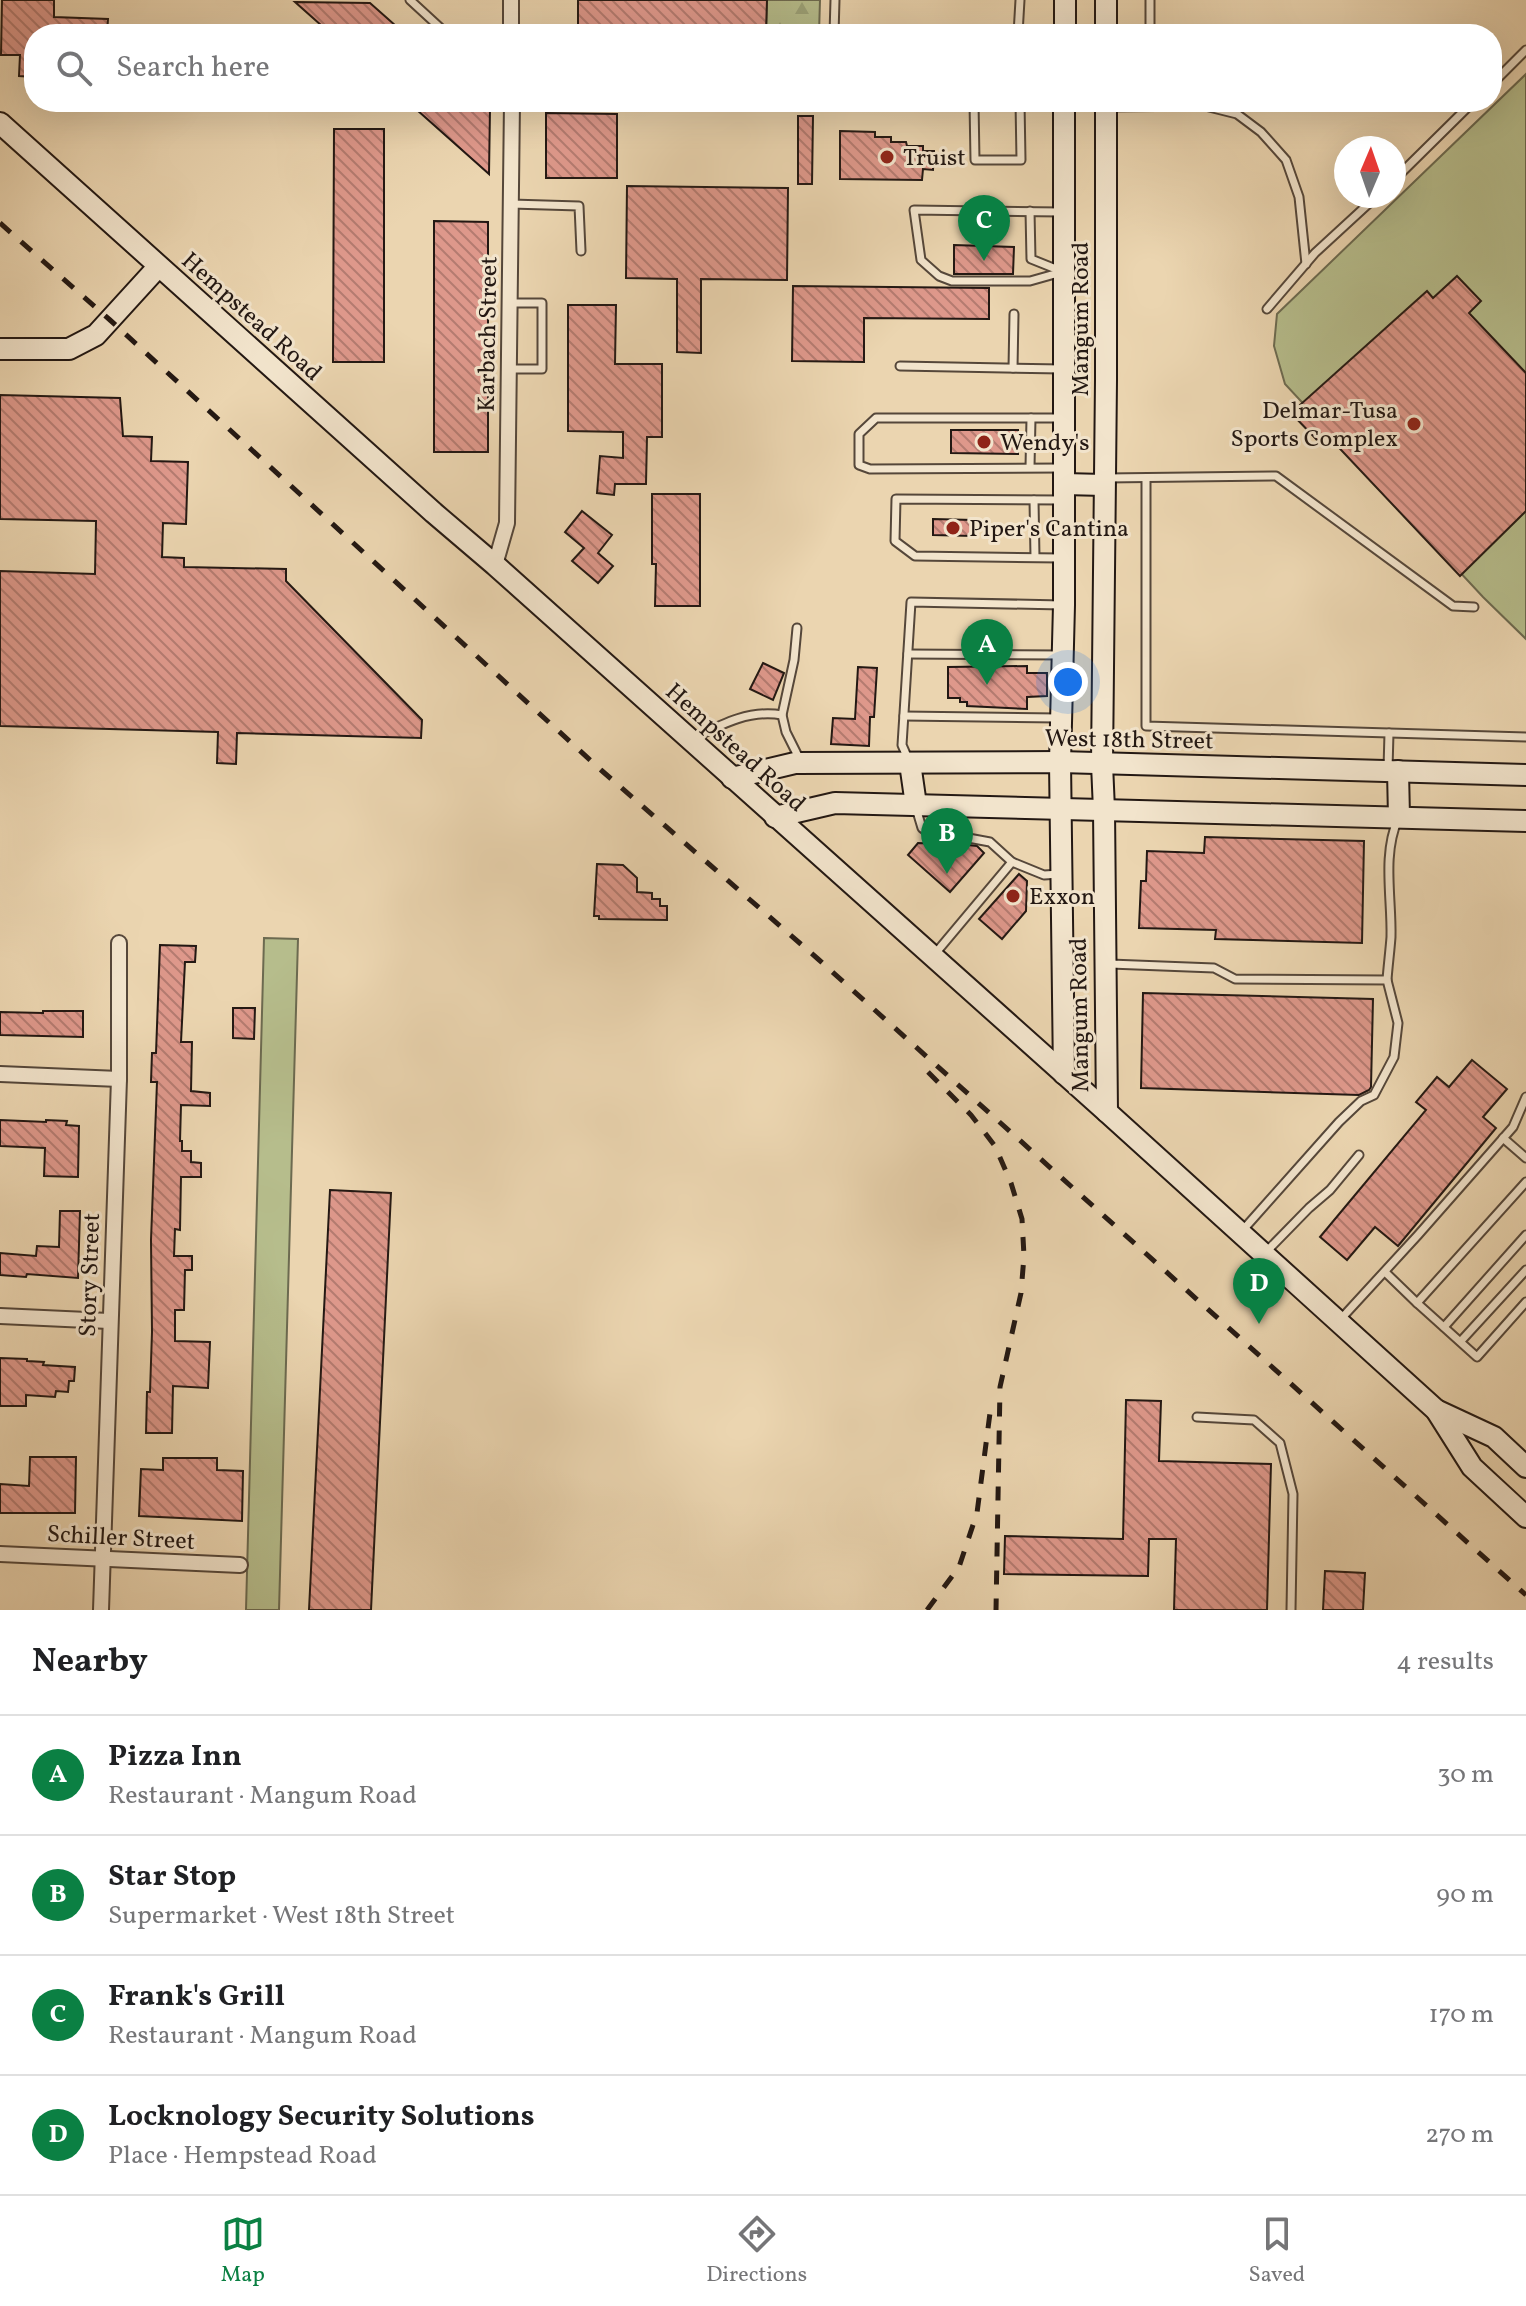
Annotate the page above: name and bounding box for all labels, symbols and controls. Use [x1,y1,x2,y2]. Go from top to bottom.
search box [24,24,1502,112]
icon: search [52,46,96,90]
text: Search here [116,47,270,89]
north arrow [1334,136,1406,208]
place label: Truist [903,142,966,176]
marker: Truist [878,148,896,166]
pin: C [958,195,1010,261]
street label: Mangum Road [1065,242,1099,396]
street label: Hempstead Road [173,245,328,390]
street label: Karbach Street [471,256,507,412]
place label: Delmar-Tusa Sports Complex [1230,395,1398,457]
marker: Delmar-Tusa Sports Complex [1405,415,1423,433]
place label: Wendy's [1000,427,1089,461]
marker: Wendy's [975,433,993,451]
place label: Piper's Cantina [969,513,1129,547]
marker: Piper's Cantina [944,519,962,537]
pin: A [961,619,1013,685]
your location [1048,662,1088,702]
street label: Hempstead Road [657,676,812,821]
street label: West 18th Street [1044,723,1214,759]
pin: B [921,808,973,874]
place label: Exxon [1029,881,1095,915]
marker: Exxon [1004,887,1022,905]
street label: Mangum Road [1063,937,1099,1093]
street label: Story Street [72,1212,110,1338]
pin: D [1233,1258,1285,1324]
street label: Schiller Street [46,1518,196,1560]
text: Nearby [32,1639,148,1686]
text: 4 results [1396,1644,1494,1680]
text: Pizza Inn [108,1736,242,1778]
text: A [49,1757,67,1793]
text: 30 m [1437,1757,1494,1793]
text: Restaurant · Mangum Road [108,1778,417,1814]
text: Star Stop [108,1856,236,1898]
text: B [49,1877,67,1913]
text: 90 m [1436,1877,1494,1913]
text: Supermarket · West 18th Street [108,1898,455,1934]
text: Frank's Grill [108,1976,285,2018]
text: C [50,1997,66,2033]
text: 170 m [1429,1997,1494,2033]
text: Restaurant · Mangum Road [108,2018,417,2054]
text: Locknology Security Solutions [108,2096,535,2138]
text: D [48,2117,68,2153]
text: 270 m [1425,2117,1494,2153]
text: Place · Hempstead Road [108,2138,377,2174]
tab: Map [221,2212,265,2291]
tab: Directions [706,2212,807,2291]
tab: Saved [1249,2212,1305,2291]

